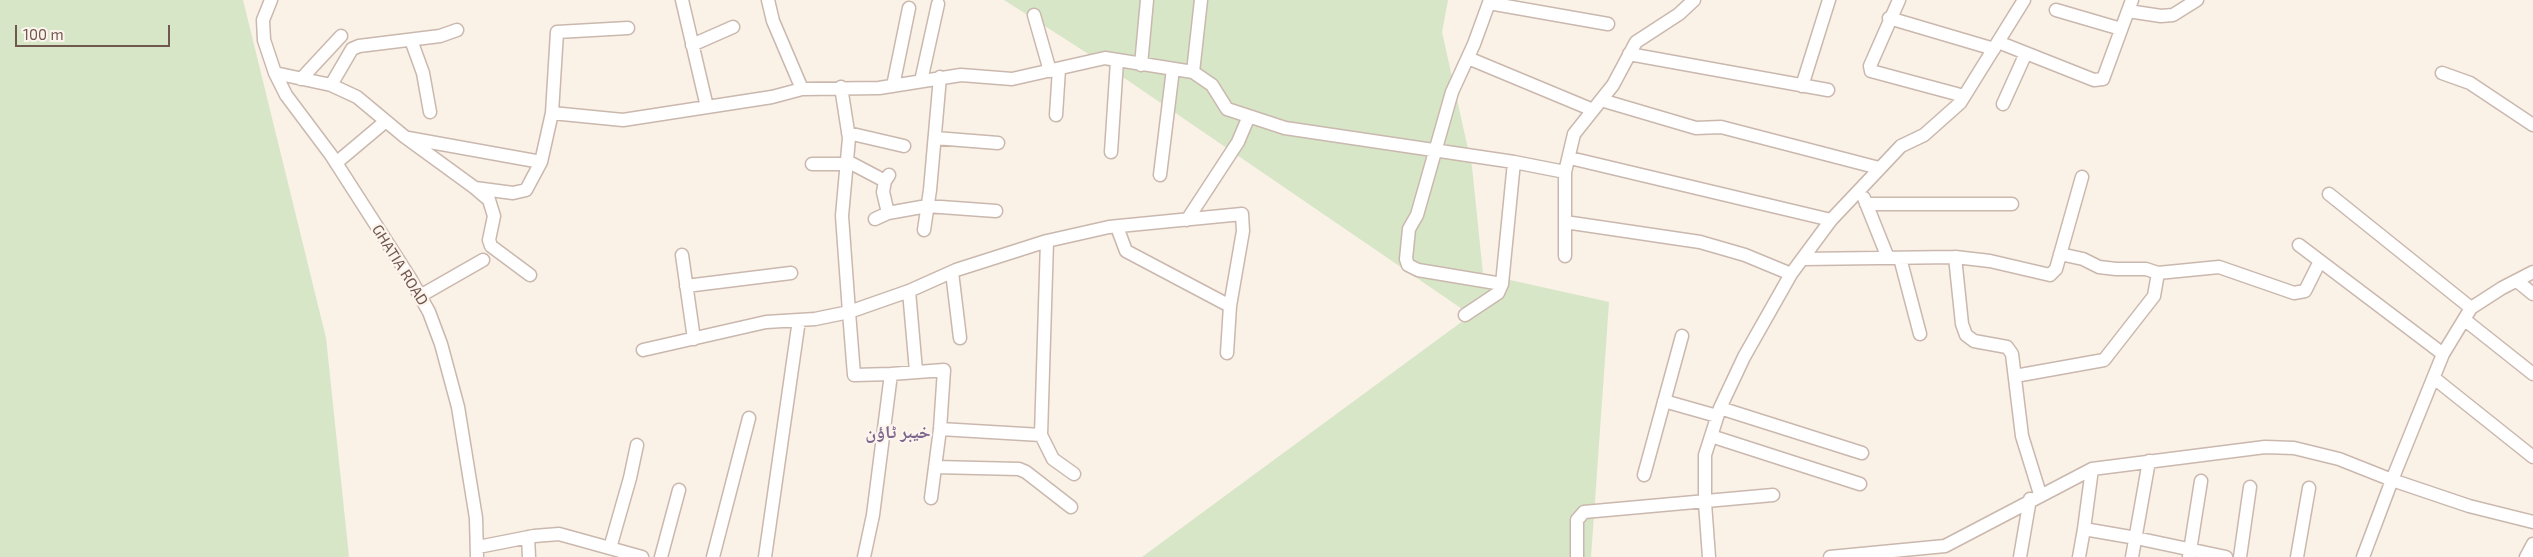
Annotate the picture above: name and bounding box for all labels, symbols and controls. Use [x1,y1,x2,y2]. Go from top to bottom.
scale bar [18,15,172,47]
text: 100 m [23,25,64,43]
street label: GHATIA ROAD [368,221,432,309]
district label: خیبر ٹاؤن [865,421,931,443]

